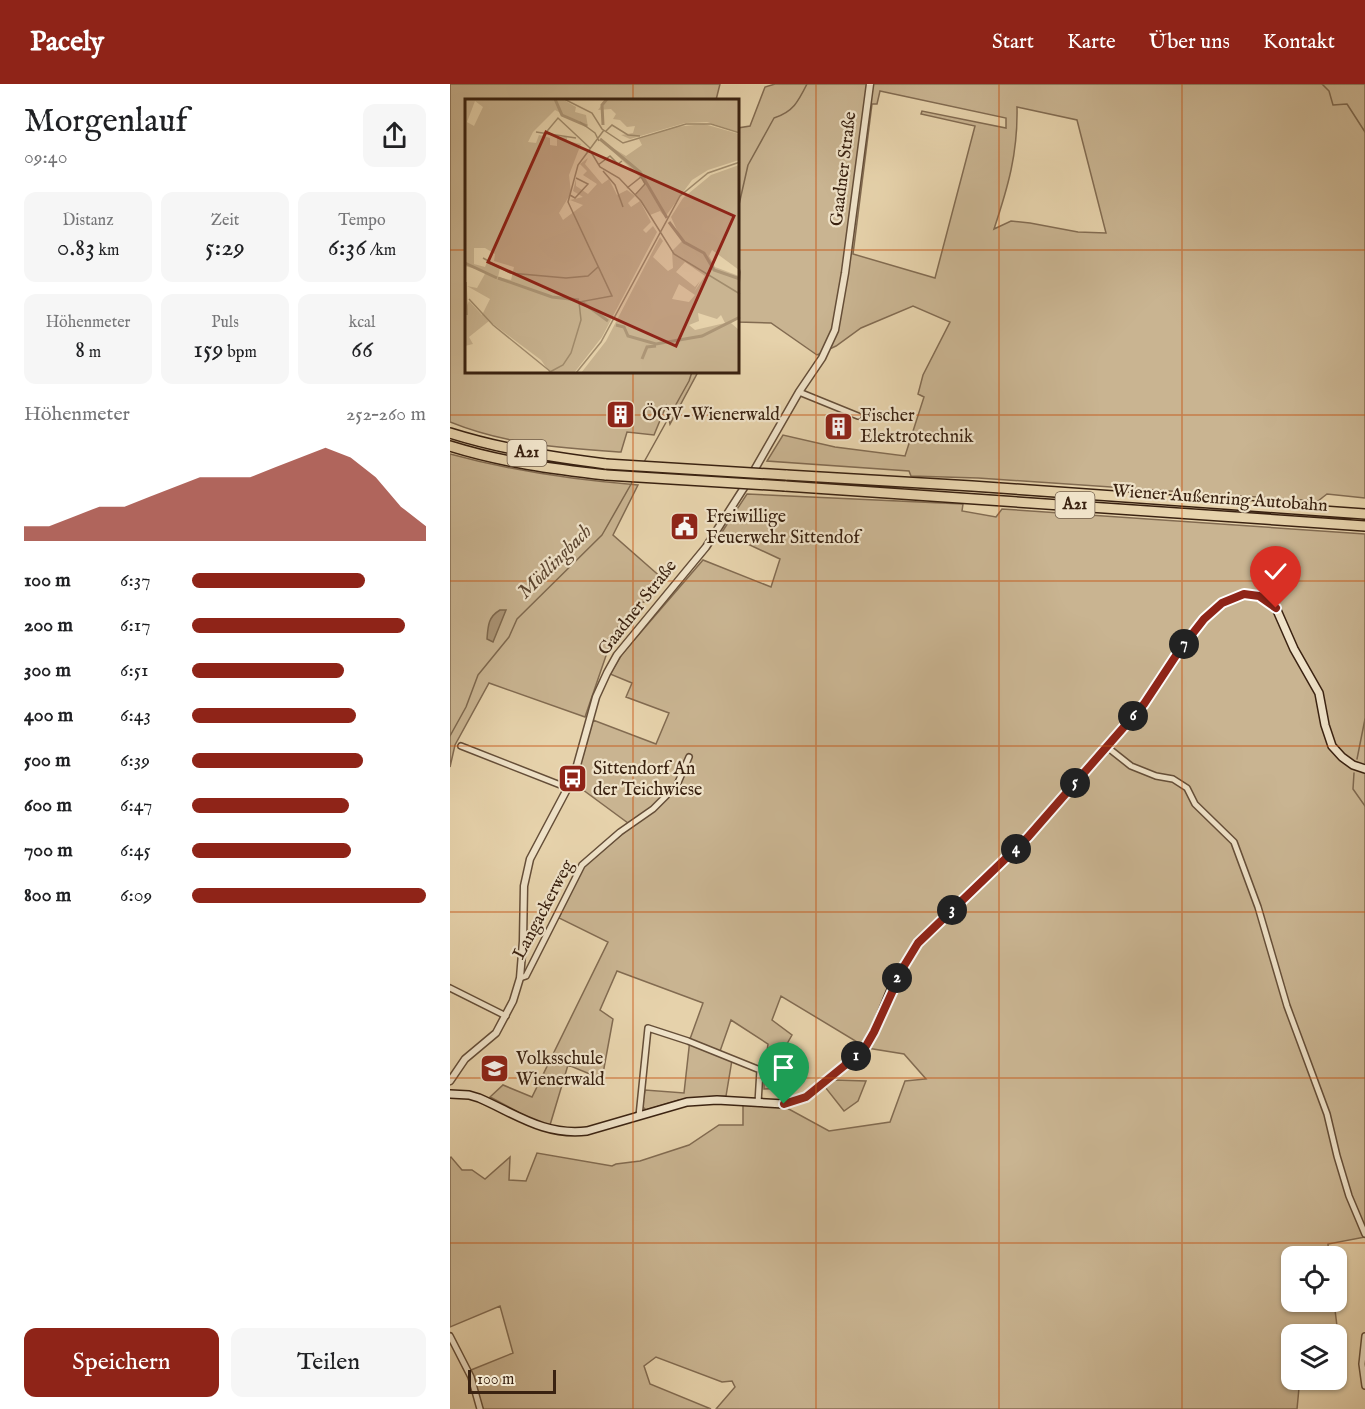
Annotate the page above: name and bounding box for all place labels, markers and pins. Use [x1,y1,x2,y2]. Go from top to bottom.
building icon: ÖGV-Wienerwald [605,399,637,431]
place label: ÖGV-Wienerwald [642,403,780,427]
place label: Fischer Elektrotechnik [860,405,974,449]
building icon: Fischer Elektrotechnik [823,410,855,442]
place label: Freiwillige Feuerwehr Sittendof [706,506,863,550]
public building icon: Freiwillige Feuerwehr Sittendof [669,511,701,543]
pin [1250,546,1301,608]
pin: 7 [1169,629,1199,659]
pin: 6 [1118,701,1148,731]
place label: Sittendorf An der Teichwiese [593,758,702,802]
bus stop icon: Sittendorf An der Teichwiese [556,763,588,795]
pin: 5 [1060,768,1090,798]
pin: 4 [1001,834,1031,864]
pin: 3 [937,895,967,925]
pin: 2 [882,963,912,993]
pin: 1 [841,1041,871,1071]
pin [758,1042,809,1104]
place label: Volksschule Wienerwald [515,1048,605,1092]
school or university icon: Volksschule Wienerwald [479,1053,511,1085]

